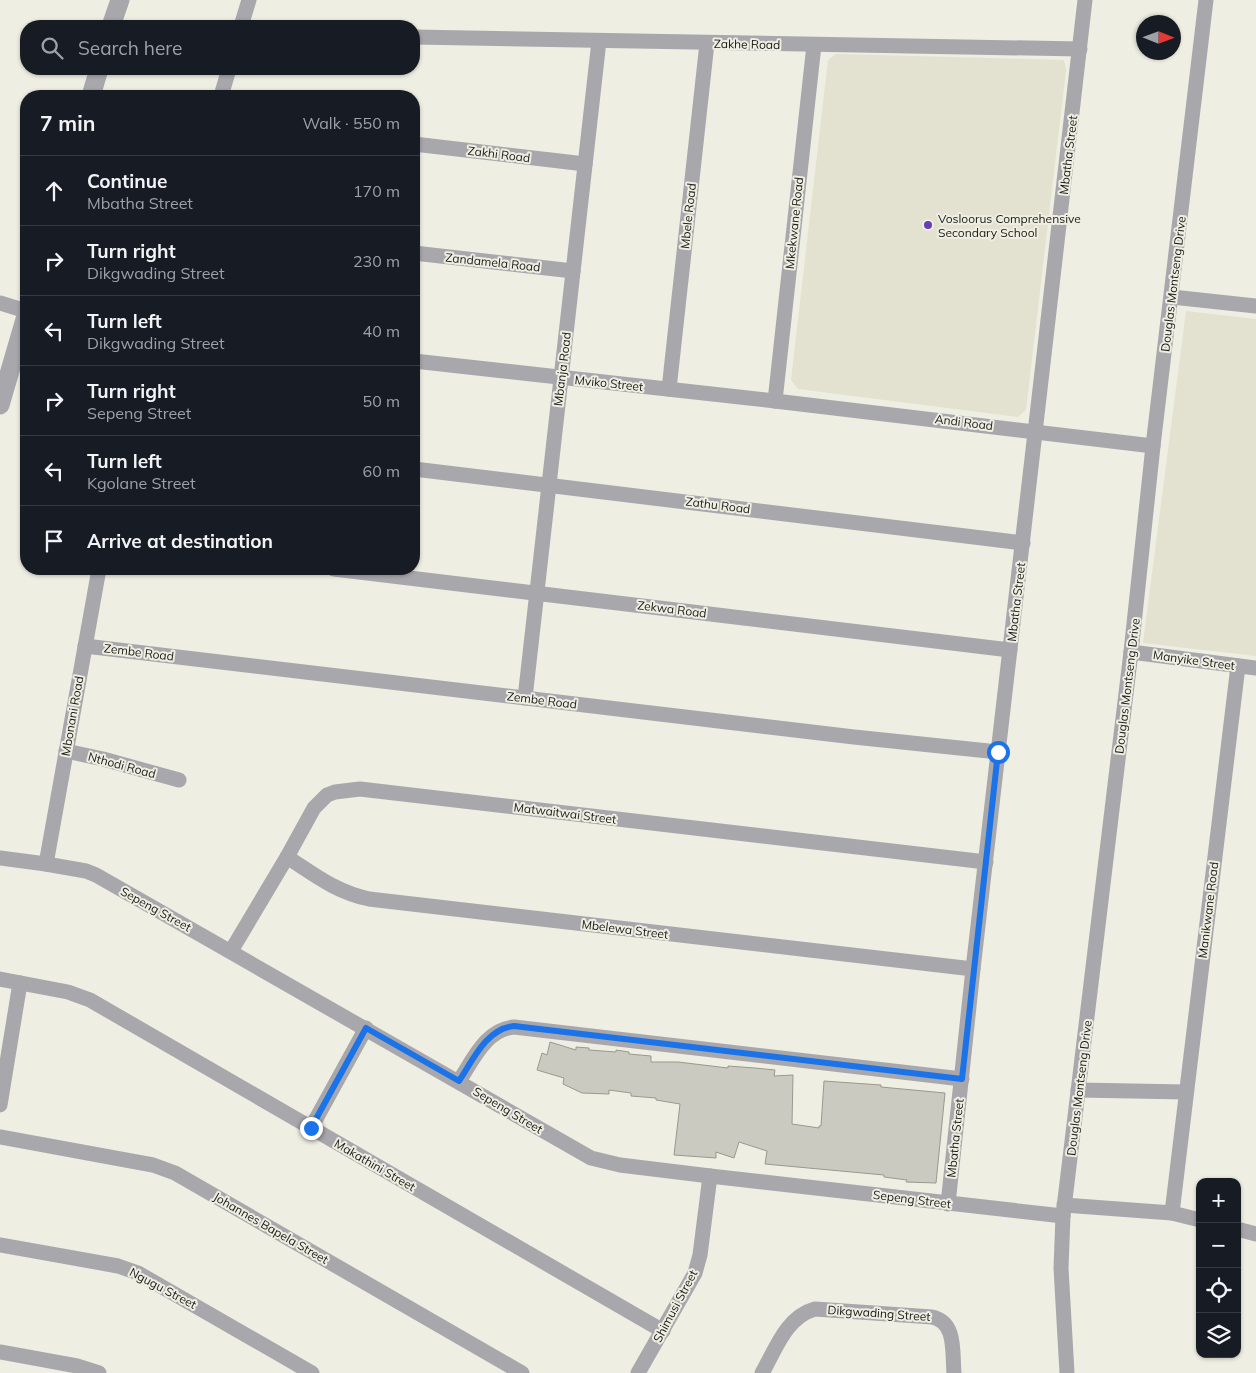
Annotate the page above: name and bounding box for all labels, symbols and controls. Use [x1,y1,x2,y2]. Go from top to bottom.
north arrow [1136,15,1181,60]
search box [20,20,420,75]
icon: search [38,34,66,62]
text: Search here [78,36,182,60]
street label: Zakhe Road [714,36,780,52]
text: 7 min [40,110,95,136]
text: Walk · 550 m [302,113,400,133]
street label: Mbatha Street [1056,115,1080,195]
street label: Zakhi Road [467,143,531,165]
text: Continue [87,169,167,193]
street label: Mkekwane Road [782,176,806,270]
icon: ahead [40,177,68,205]
text: 170 m [353,181,400,201]
street label: Mbele Road [677,182,699,250]
text: Mbatha Street [87,193,193,213]
place label: Vosloorus Comprehensive Secondary School [938,211,1081,240]
street label: Douglas Montseng Drive [1157,215,1189,353]
marker: Vosloorus Comprehensive Secondary School [922,219,934,231]
text: Turn right [87,239,176,263]
icon: right [40,247,68,275]
street label: Zandamela Road [445,250,541,274]
text: 230 m [353,251,400,271]
text: Dikgwading Street [87,263,225,283]
text: Turn left [87,309,162,333]
icon: left [40,317,68,345]
text: 40 m [363,321,400,341]
street label: Mbanja Road [550,331,574,407]
text: Dikgwading Street [87,333,225,353]
street label: Mviko Street [574,372,644,394]
text: Turn right [87,379,176,403]
icon: right [40,387,68,415]
text: 50 m [363,391,400,411]
text: Sepeng Street [87,403,191,423]
street label: Andi Road [934,411,994,433]
text: Turn left [87,449,162,473]
icon: left [40,457,68,485]
text: 60 m [363,461,400,481]
text: Kgolane Street [87,473,196,493]
street label: Zathu Road [685,494,751,516]
icon: arrive [40,527,68,555]
text: Arrive at destination [87,529,273,553]
street label: Mbatha Street [1004,562,1028,642]
street label: Zekwa Road [637,597,707,621]
street label: Douglas Montseng Drive [1111,617,1143,755]
street label: Zembe Road [103,640,175,664]
street label: Manyike Street [1152,647,1236,673]
street label: Mbonani Road [58,675,86,757]
street label: Zembe Road [506,688,578,712]
route start [987,741,1010,764]
street label: Nthodi Road [86,749,158,781]
street label: Matwaitwai Street [513,799,617,827]
street label: Manikwane Road [1195,861,1221,959]
street label: Sepeng Street [118,883,194,935]
street label: Mbelewa Street [581,916,669,942]
street label: Douglas Montseng Drive [1063,1019,1095,1157]
street label: Sepeng Street [471,1083,545,1137]
street label: Mbatha Street [943,1098,967,1178]
route end [300,1117,323,1140]
street label: Makathini Street [332,1136,418,1194]
map controls [1196,1178,1241,1358]
button: + [1196,1178,1241,1223]
street label: Sepeng Street [872,1187,952,1211]
street label: Johannes Bapela Street [211,1189,331,1267]
button: − [1196,1223,1241,1268]
street label: Ngugu Street [127,1264,199,1312]
street label: Shimusi Street [650,1267,700,1345]
button: locate [1196,1268,1241,1313]
street label: Dikgwading Street [827,1302,931,1324]
button: layers [1196,1313,1241,1358]

